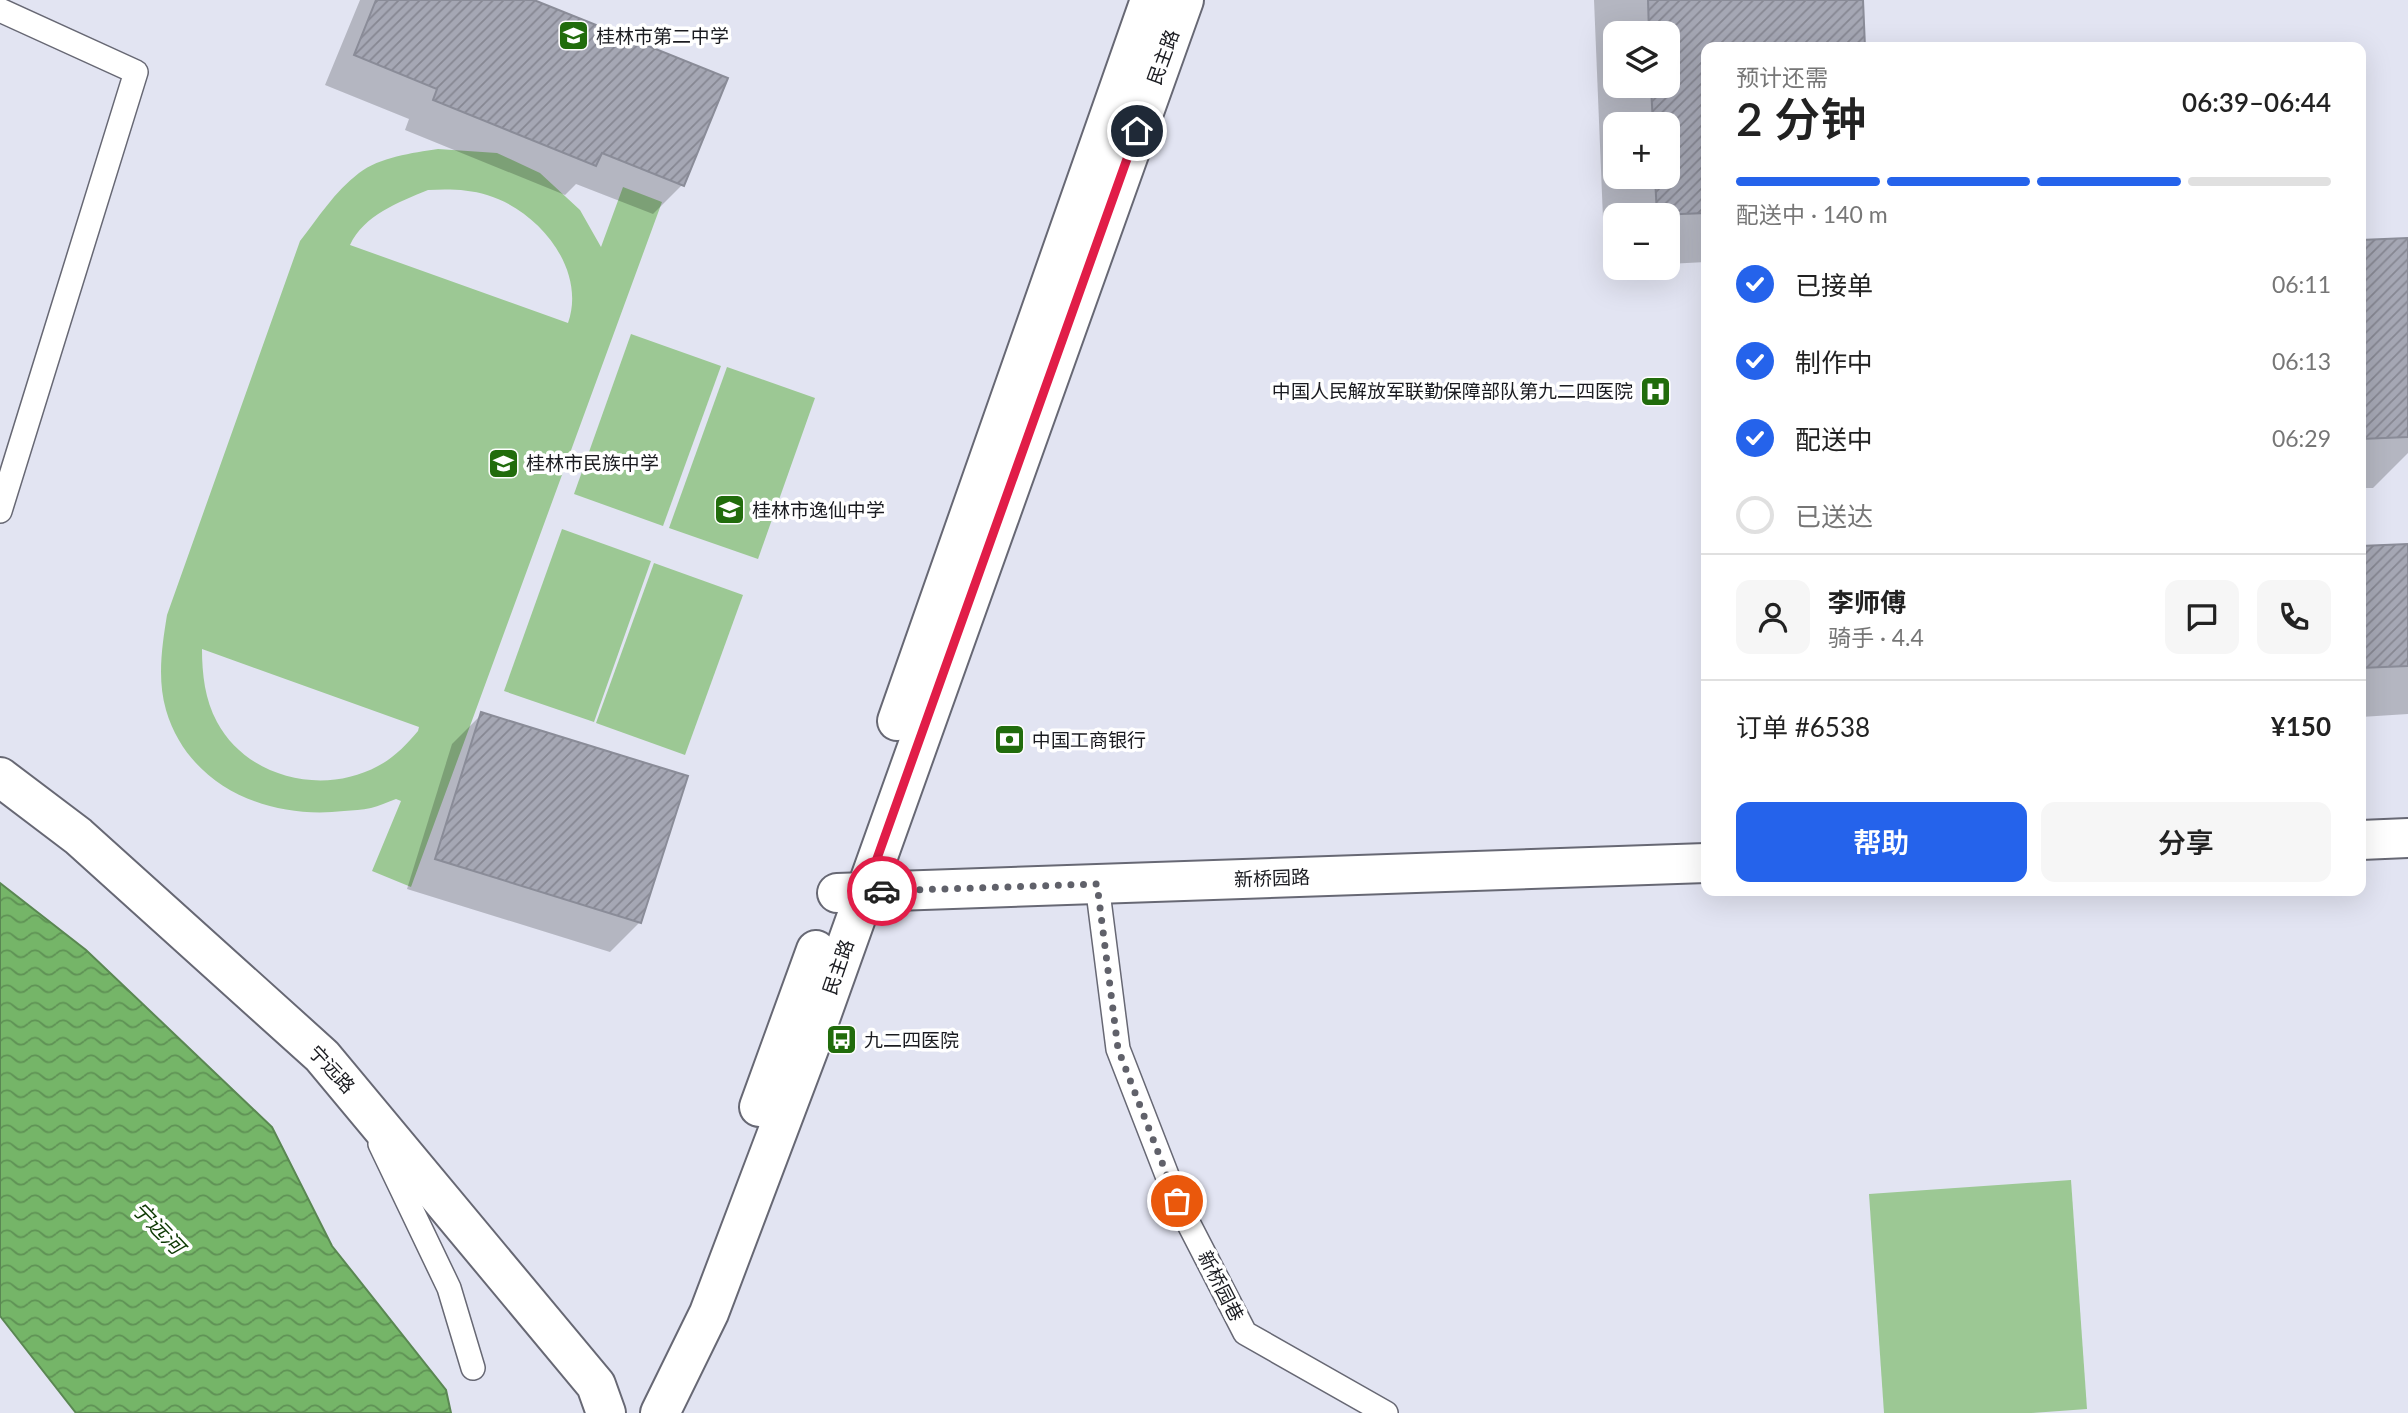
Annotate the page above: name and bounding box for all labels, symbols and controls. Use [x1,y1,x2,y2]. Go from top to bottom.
school or university icon: 桂林市第二中学 [556,19,590,53]
map controls [1603,21,1680,280]
button: layers [1603,21,1680,98]
place label: 桂林市第二中学 [596,24,729,47]
street label: 民主路 [1142,26,1183,88]
text: 预计还需 [1736,63,1828,91]
text: 06:39–06:44 [2182,86,2331,118]
text: 2 分钟 [1736,91,1866,146]
pin [1107,101,1167,161]
icon: home [1118,112,1156,150]
button: + [1603,112,1680,189]
text: 配送中 · 140 m [1736,200,1888,228]
button: − [1603,203,1680,280]
icon: check [1736,265,1774,303]
text: 已接单 [1795,269,1873,301]
text: 06:11 [2272,270,2331,298]
icon: check [1736,342,1774,380]
text: 制作中 [1795,346,1873,378]
text: 06:13 [2272,347,2331,375]
hospital icon: 中国人民解放军联勤保障部队第九二四医院 [1639,374,1673,408]
place label: 中国人民解放军联勤保障部队第九二四医院 [1272,379,1633,402]
icon: check [1736,419,1774,457]
text: 配送中 [1795,423,1873,455]
text: 06:29 [2272,424,2331,452]
school or university icon: 桂林市民族中学 [486,446,520,480]
place label: 桂林市民族中学 [526,451,659,474]
school or university icon: 桂林市逸仙中学 [712,493,746,527]
place label: 桂林市逸仙中学 [752,498,885,521]
text: 已送达 [1795,500,1873,532]
button: person [1736,580,1810,654]
button: chat [2165,580,2239,654]
button: phone [2257,580,2331,654]
text: 李师傅 [1828,586,1906,618]
text: 骑手 · 4.4 [1828,623,1924,651]
text: ¥150 [2271,710,2331,742]
text: 订单 #6538 [1736,711,1870,743]
bank icon: 中国工商银行 [992,723,1026,757]
place label: 中国工商银行 [1032,728,1146,751]
button: 帮助 [1736,802,2027,882]
button: 分享 [2041,802,2331,882]
courier [847,856,917,926]
street label: 新桥园路 [1234,865,1310,890]
icon: car [863,872,901,910]
street label: 民主路 [817,936,858,998]
bus stop icon: 九二四医院 [824,1023,858,1057]
place label: 九二四医院 [864,1028,959,1051]
street label: 宁远路 [305,1040,360,1097]
pin [1147,1171,1207,1231]
icon: bag [1158,1182,1196,1220]
water label: 宁远河 [128,1196,193,1261]
street label: 新桥园巷 [1194,1247,1249,1325]

